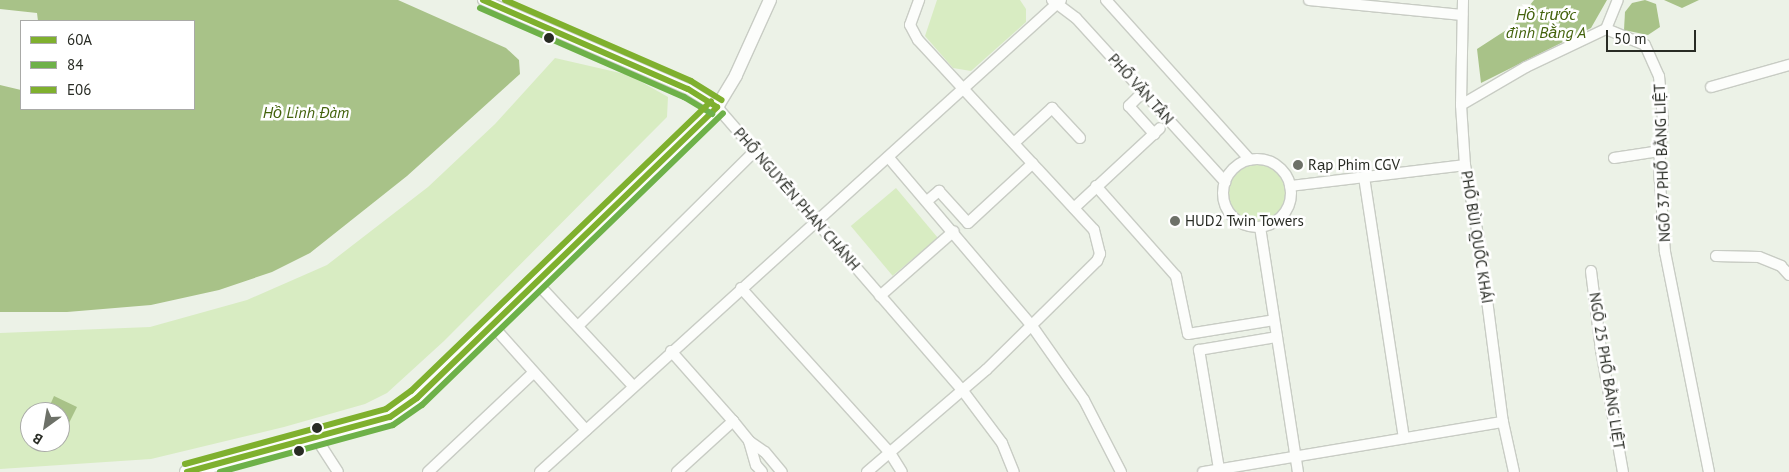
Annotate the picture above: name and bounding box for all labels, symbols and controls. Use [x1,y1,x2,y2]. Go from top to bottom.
water label: Hồ trước đình Bằng A [1506,4,1586,42]
legend [20,20,195,110]
scale bar [1609,20,1699,52]
text: 50 m [1614,29,1647,48]
text: 60A [67,30,92,49]
unlabelled marker [544,33,554,43]
street label: PHỐ VĂN TÂN [1104,50,1178,128]
text: 84 [67,55,83,74]
text: E06 [67,80,91,99]
street label: NGÕ 37 PHỐ BẰNG LIỆT [1650,83,1674,243]
water label: Hồ Linh Đàm [263,102,349,122]
street label: PHỐ NGUYỄN PHAN CHÁNH [730,124,864,274]
place label: Rạp Phim CGV [1308,156,1400,174]
marker: Rạp Phim CGV [1292,159,1304,171]
street label: PHỐ BÙI QUỐC KHÁI [1458,169,1496,305]
place label: HUD2 Twin Towers [1185,212,1305,230]
marker: HUD2 Twin Towers [1169,215,1181,227]
street label: NGÕ 25 PHỐ BẰNG LIỆT [1586,291,1628,451]
north arrow [20,402,70,452]
unlabelled marker [312,423,322,433]
text: B [29,429,46,449]
unlabelled marker [294,446,304,456]

